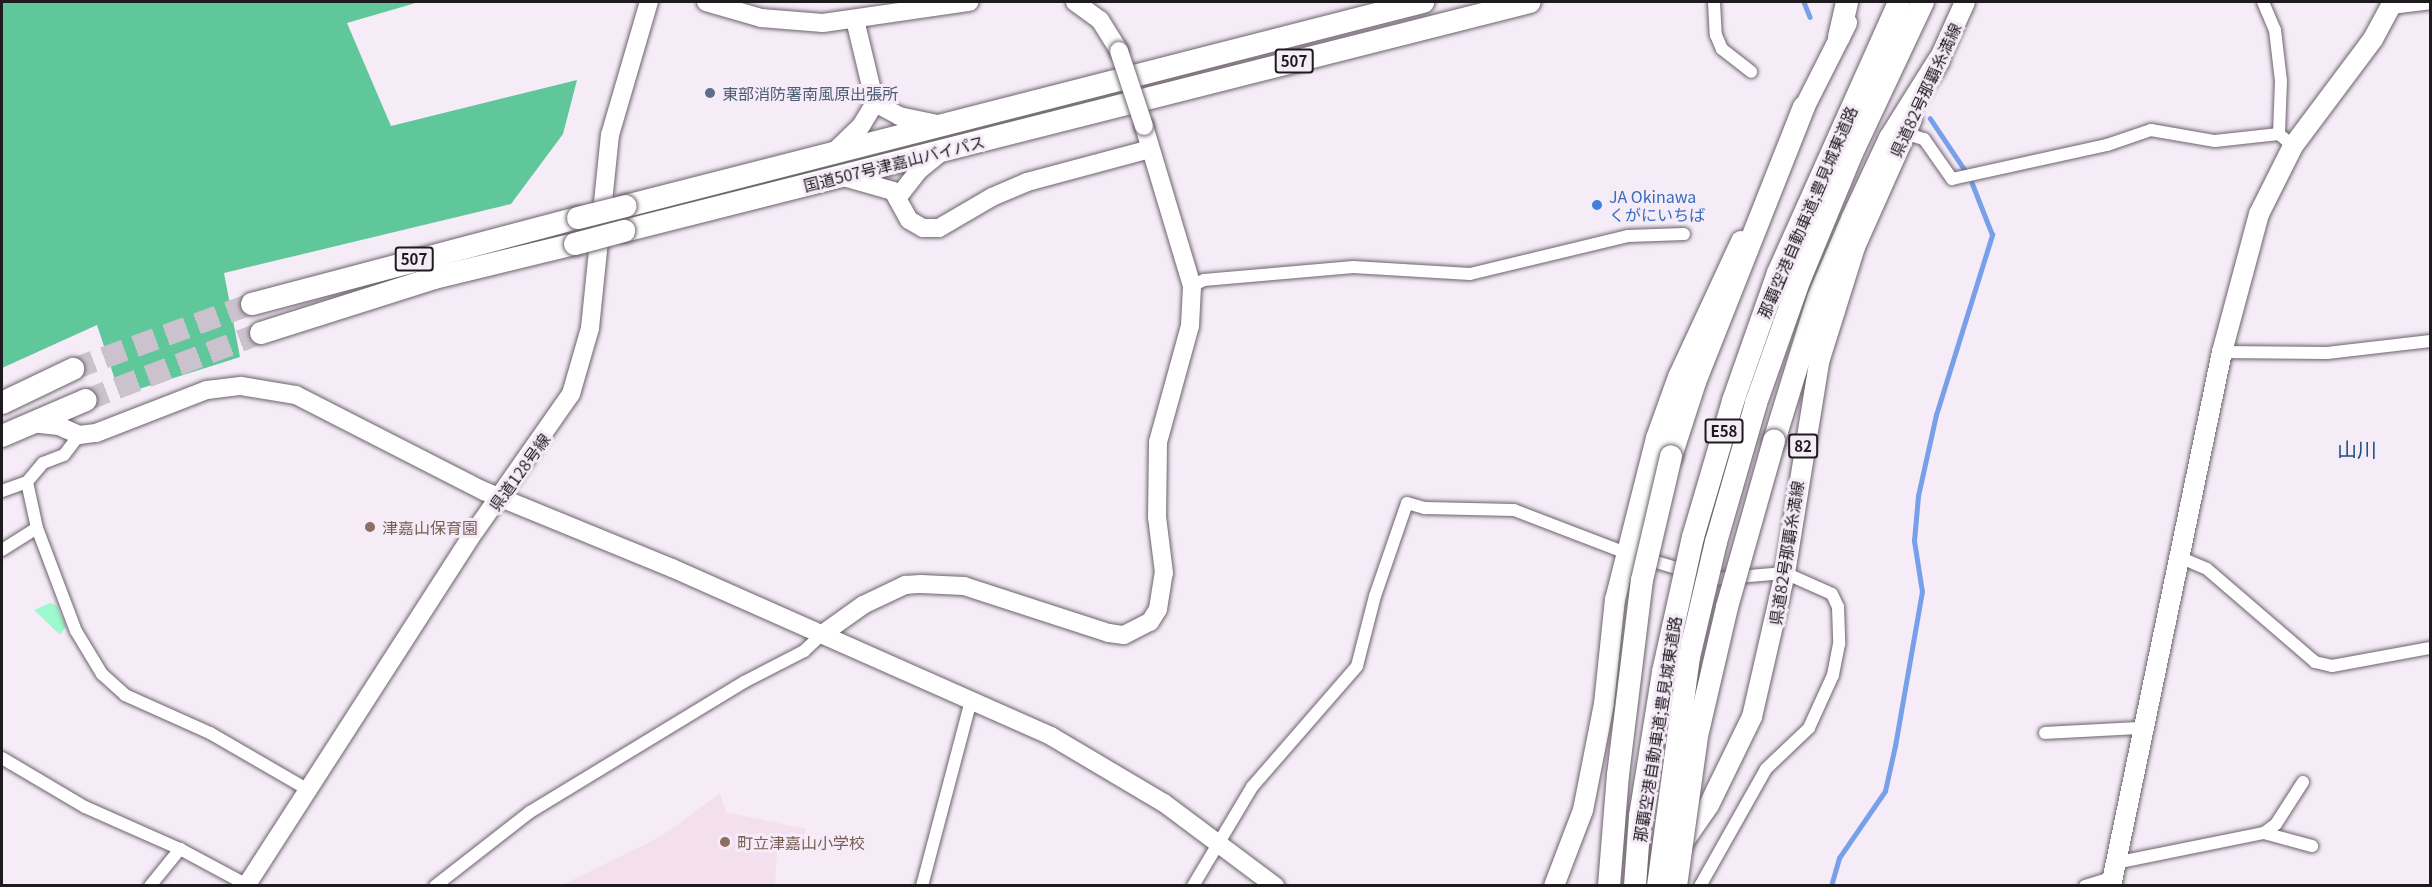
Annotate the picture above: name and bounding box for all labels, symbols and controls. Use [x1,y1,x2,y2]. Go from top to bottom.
street label: 県道82号那覇糸満線 [1885,20,1965,160]
road number: 507 [1274,49,1314,73]
place label: 東部消防署南風原出張所 [722,83,898,103]
marker: 東部消防署南風原出張所 [703,86,717,100]
street label: 那覇空港自動車道;豊見城東道路 [1754,103,1860,321]
street label: 国道507号津嘉山バイパス [801,131,987,195]
place label: JA Okinawa くがにいちば [1609,186,1705,224]
marker: JA Okinawa くがにいちば [1590,198,1604,212]
road number: 507 [394,247,434,271]
road number: E58 [1704,419,1744,443]
street label: 県道128号線 [485,430,553,514]
road number: 82 [1788,434,1818,458]
district label: 山川 [2337,436,2377,460]
street label: 県道82号那覇糸満線 [1765,480,1807,626]
place label: 津嘉山保育園 [382,517,478,537]
marker: 津嘉山保育園 [363,520,377,534]
street label: 那覇空港自動車道;豊見城東道路 [1630,615,1684,843]
place label: 町立津嘉山小学校 [737,832,865,852]
marker: 町立津嘉山小学校 [718,835,732,849]

